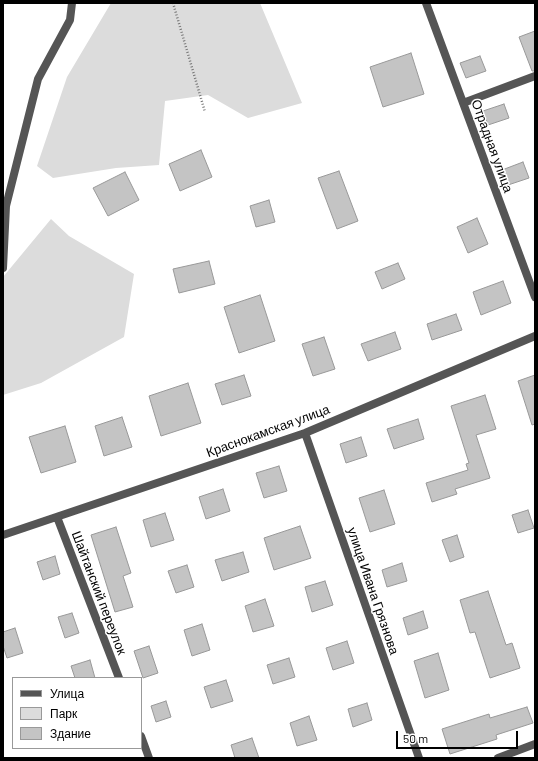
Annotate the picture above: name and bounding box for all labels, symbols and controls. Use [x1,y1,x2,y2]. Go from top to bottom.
street label: Отрадная улица [468,97,516,195]
street label: Краснокамская улица [204,401,332,461]
street label: улица Ивана Грязнова [344,525,402,657]
street label: Шайтанский переулок [68,529,130,657]
legend [12,677,142,749]
text: Улица [50,686,84,700]
text: Парк [50,706,77,720]
scale bar [398,723,520,749]
text: Здание [50,726,91,740]
text: 50 m [403,731,428,745]

